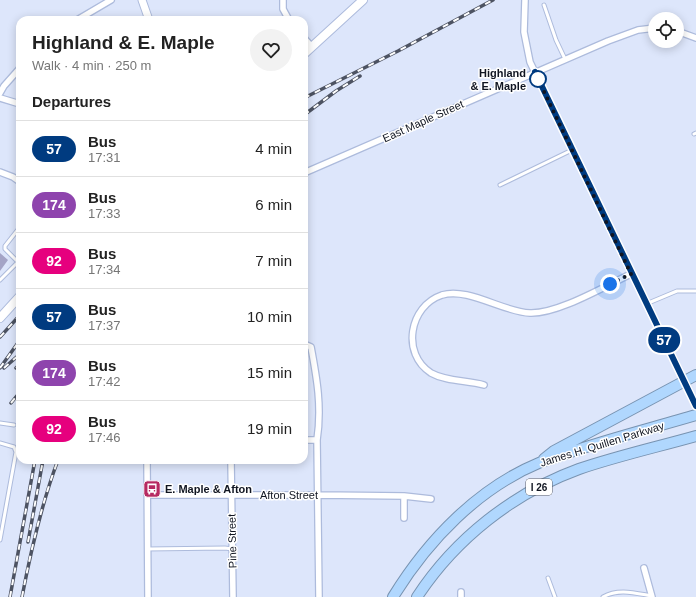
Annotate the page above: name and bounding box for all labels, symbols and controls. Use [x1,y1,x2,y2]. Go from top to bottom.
map controls [648,12,684,48]
button: locate [648,12,684,48]
button: heart [250,29,292,71]
text: Highland & E. Maple [32,32,215,53]
text: Walk · 4 min · 250 m [32,58,151,73]
place label: Highland & E. Maple [470,67,526,92]
marker: Highland & E. Maple [529,70,547,88]
text: Departures [32,93,111,110]
street label: East Maple Street [381,98,465,144]
text: Bus [88,133,116,150]
text: 4 min [255,140,292,157]
text: 57 [46,141,62,157]
text: 17:31 [88,150,121,165]
text: Bus [88,189,116,206]
text: 6 min [255,196,292,213]
text: 174 [42,197,66,213]
text: 17:33 [88,206,121,221]
text: Bus [88,245,116,262]
text: 7 min [255,252,292,269]
text: 92 [46,253,62,269]
text: 17:34 [88,262,121,277]
your location [600,274,620,294]
text: Bus [88,301,116,318]
text: 10 min [247,308,292,325]
text: 57 [46,309,62,325]
text: 17:37 [88,318,121,333]
line badge: 57 [646,327,682,353]
text: 57 [656,332,672,348]
text: Bus [88,357,116,374]
text: 15 min [247,364,292,381]
text: 174 [42,365,66,381]
text: 17:42 [88,374,121,389]
text: Bus [88,413,116,430]
street label: James H. Quillen Parkway [539,419,666,469]
text: 19 min [247,420,292,437]
text: 92 [46,421,62,437]
text: 17:46 [88,430,121,445]
bus stop icon: E. Maple & Afton [142,479,162,499]
road number: I 26 [526,479,552,495]
place label: E. Maple & Afton [165,483,252,495]
street label: Afton Street [260,489,318,501]
street label: Pine Street [226,514,238,568]

